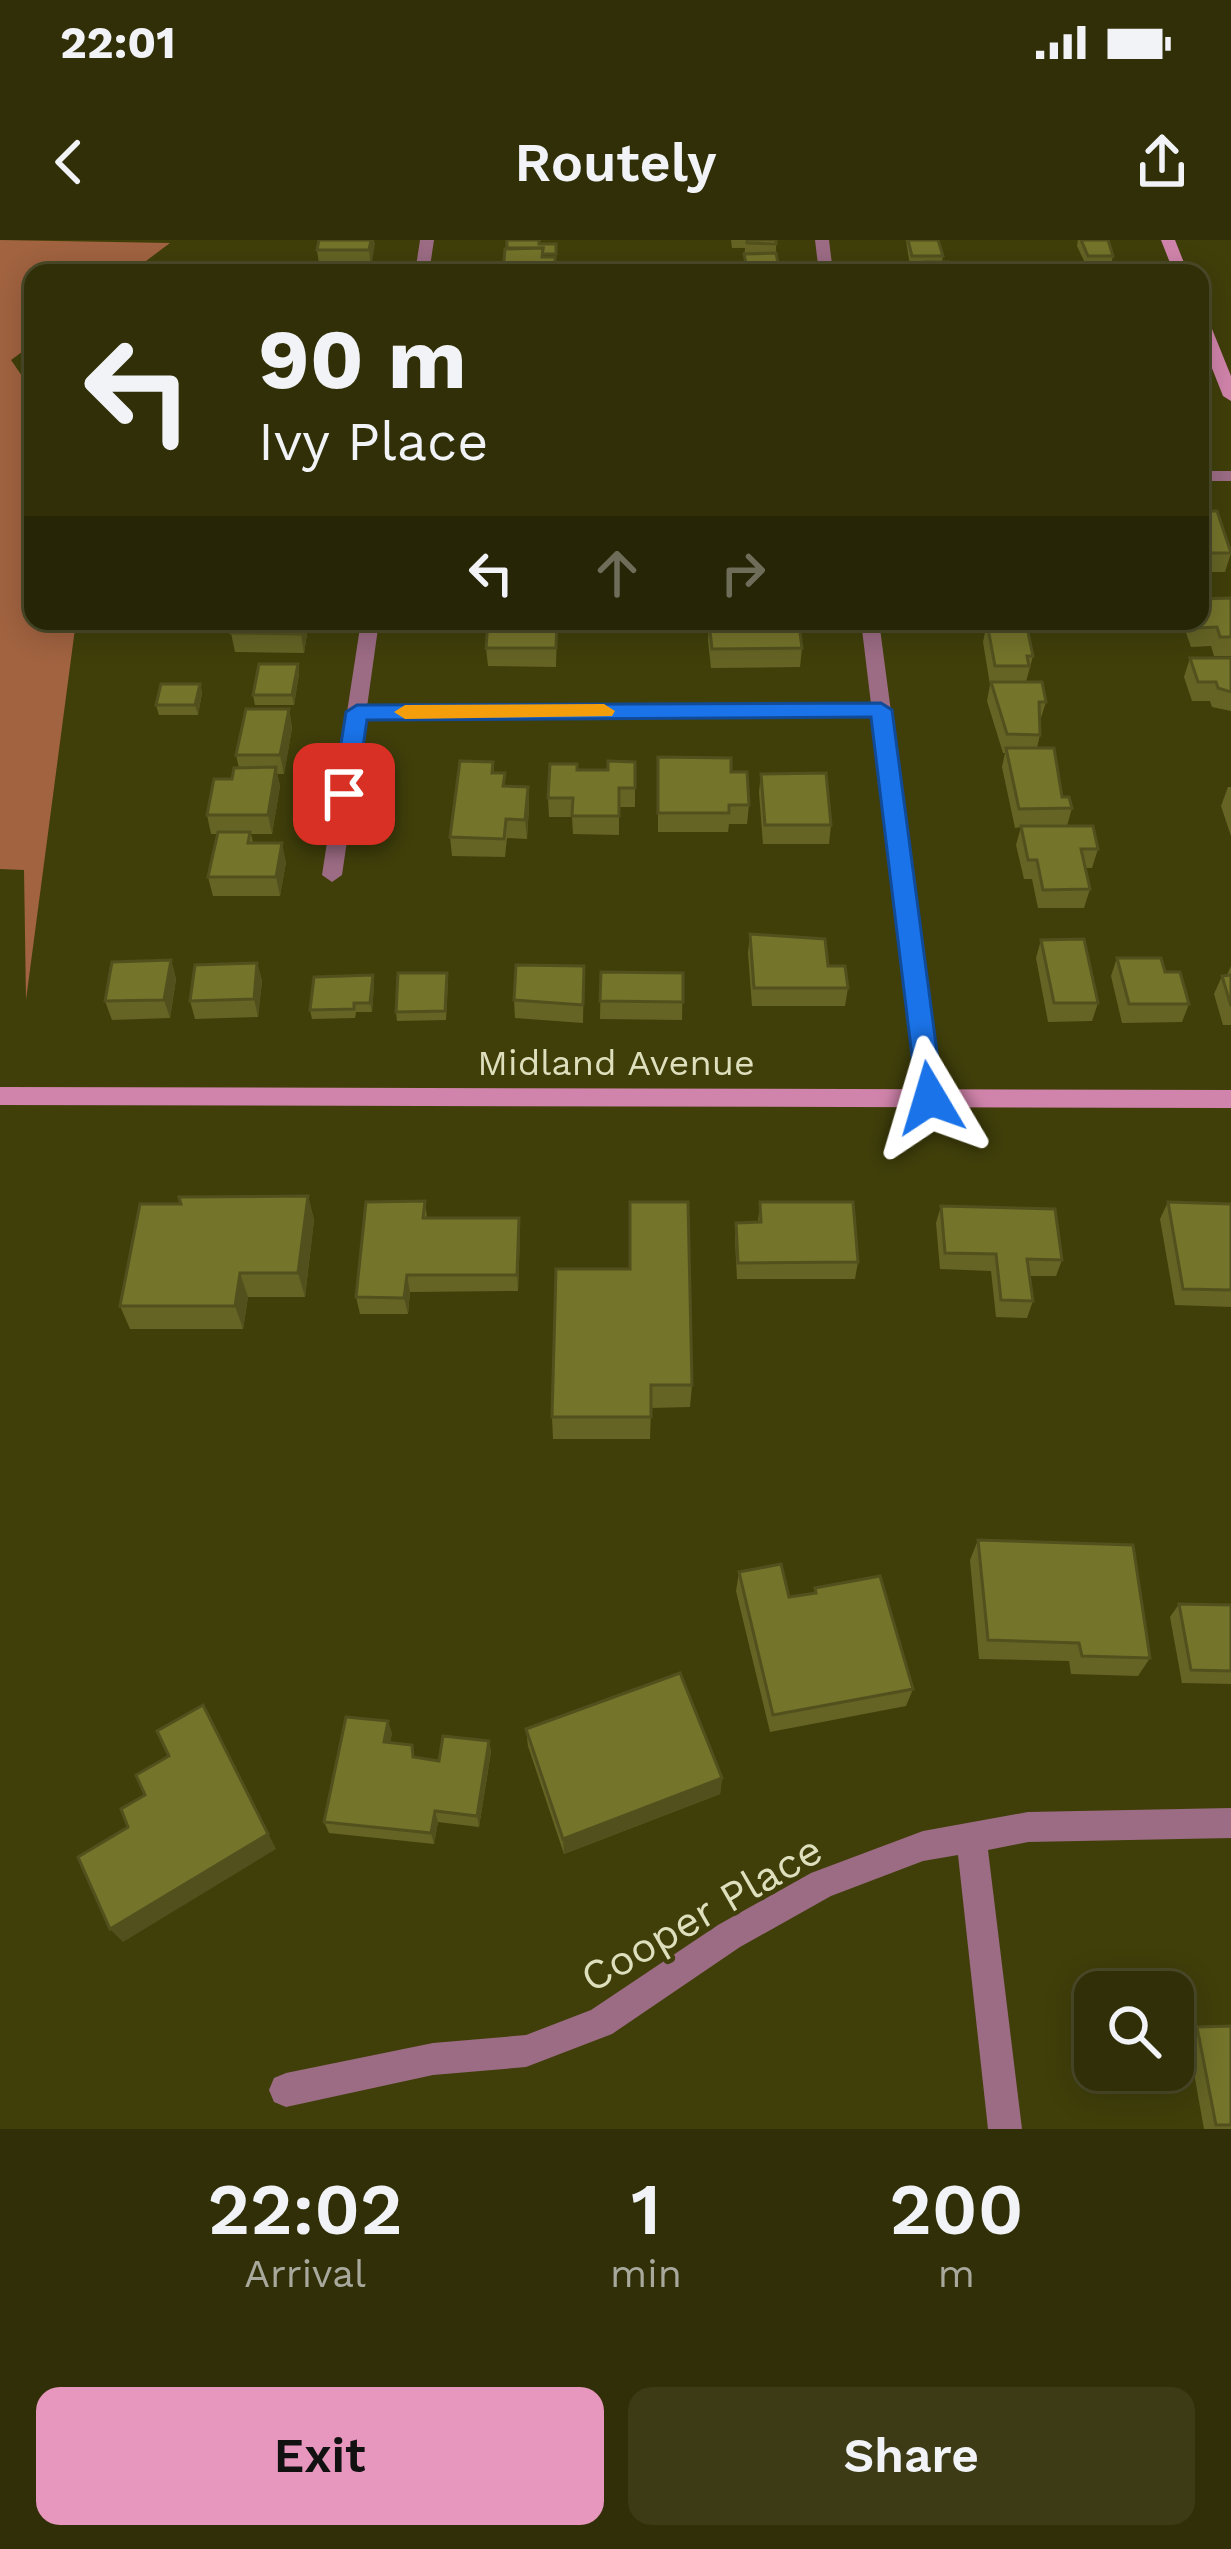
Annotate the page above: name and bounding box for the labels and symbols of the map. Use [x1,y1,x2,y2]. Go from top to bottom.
pin [293,743,395,845]
position arrow [867,1035,993,1161]
street label: Midland Avenue [477,1042,755,1084]
street label: Cooper Place [572,1825,831,2002]

